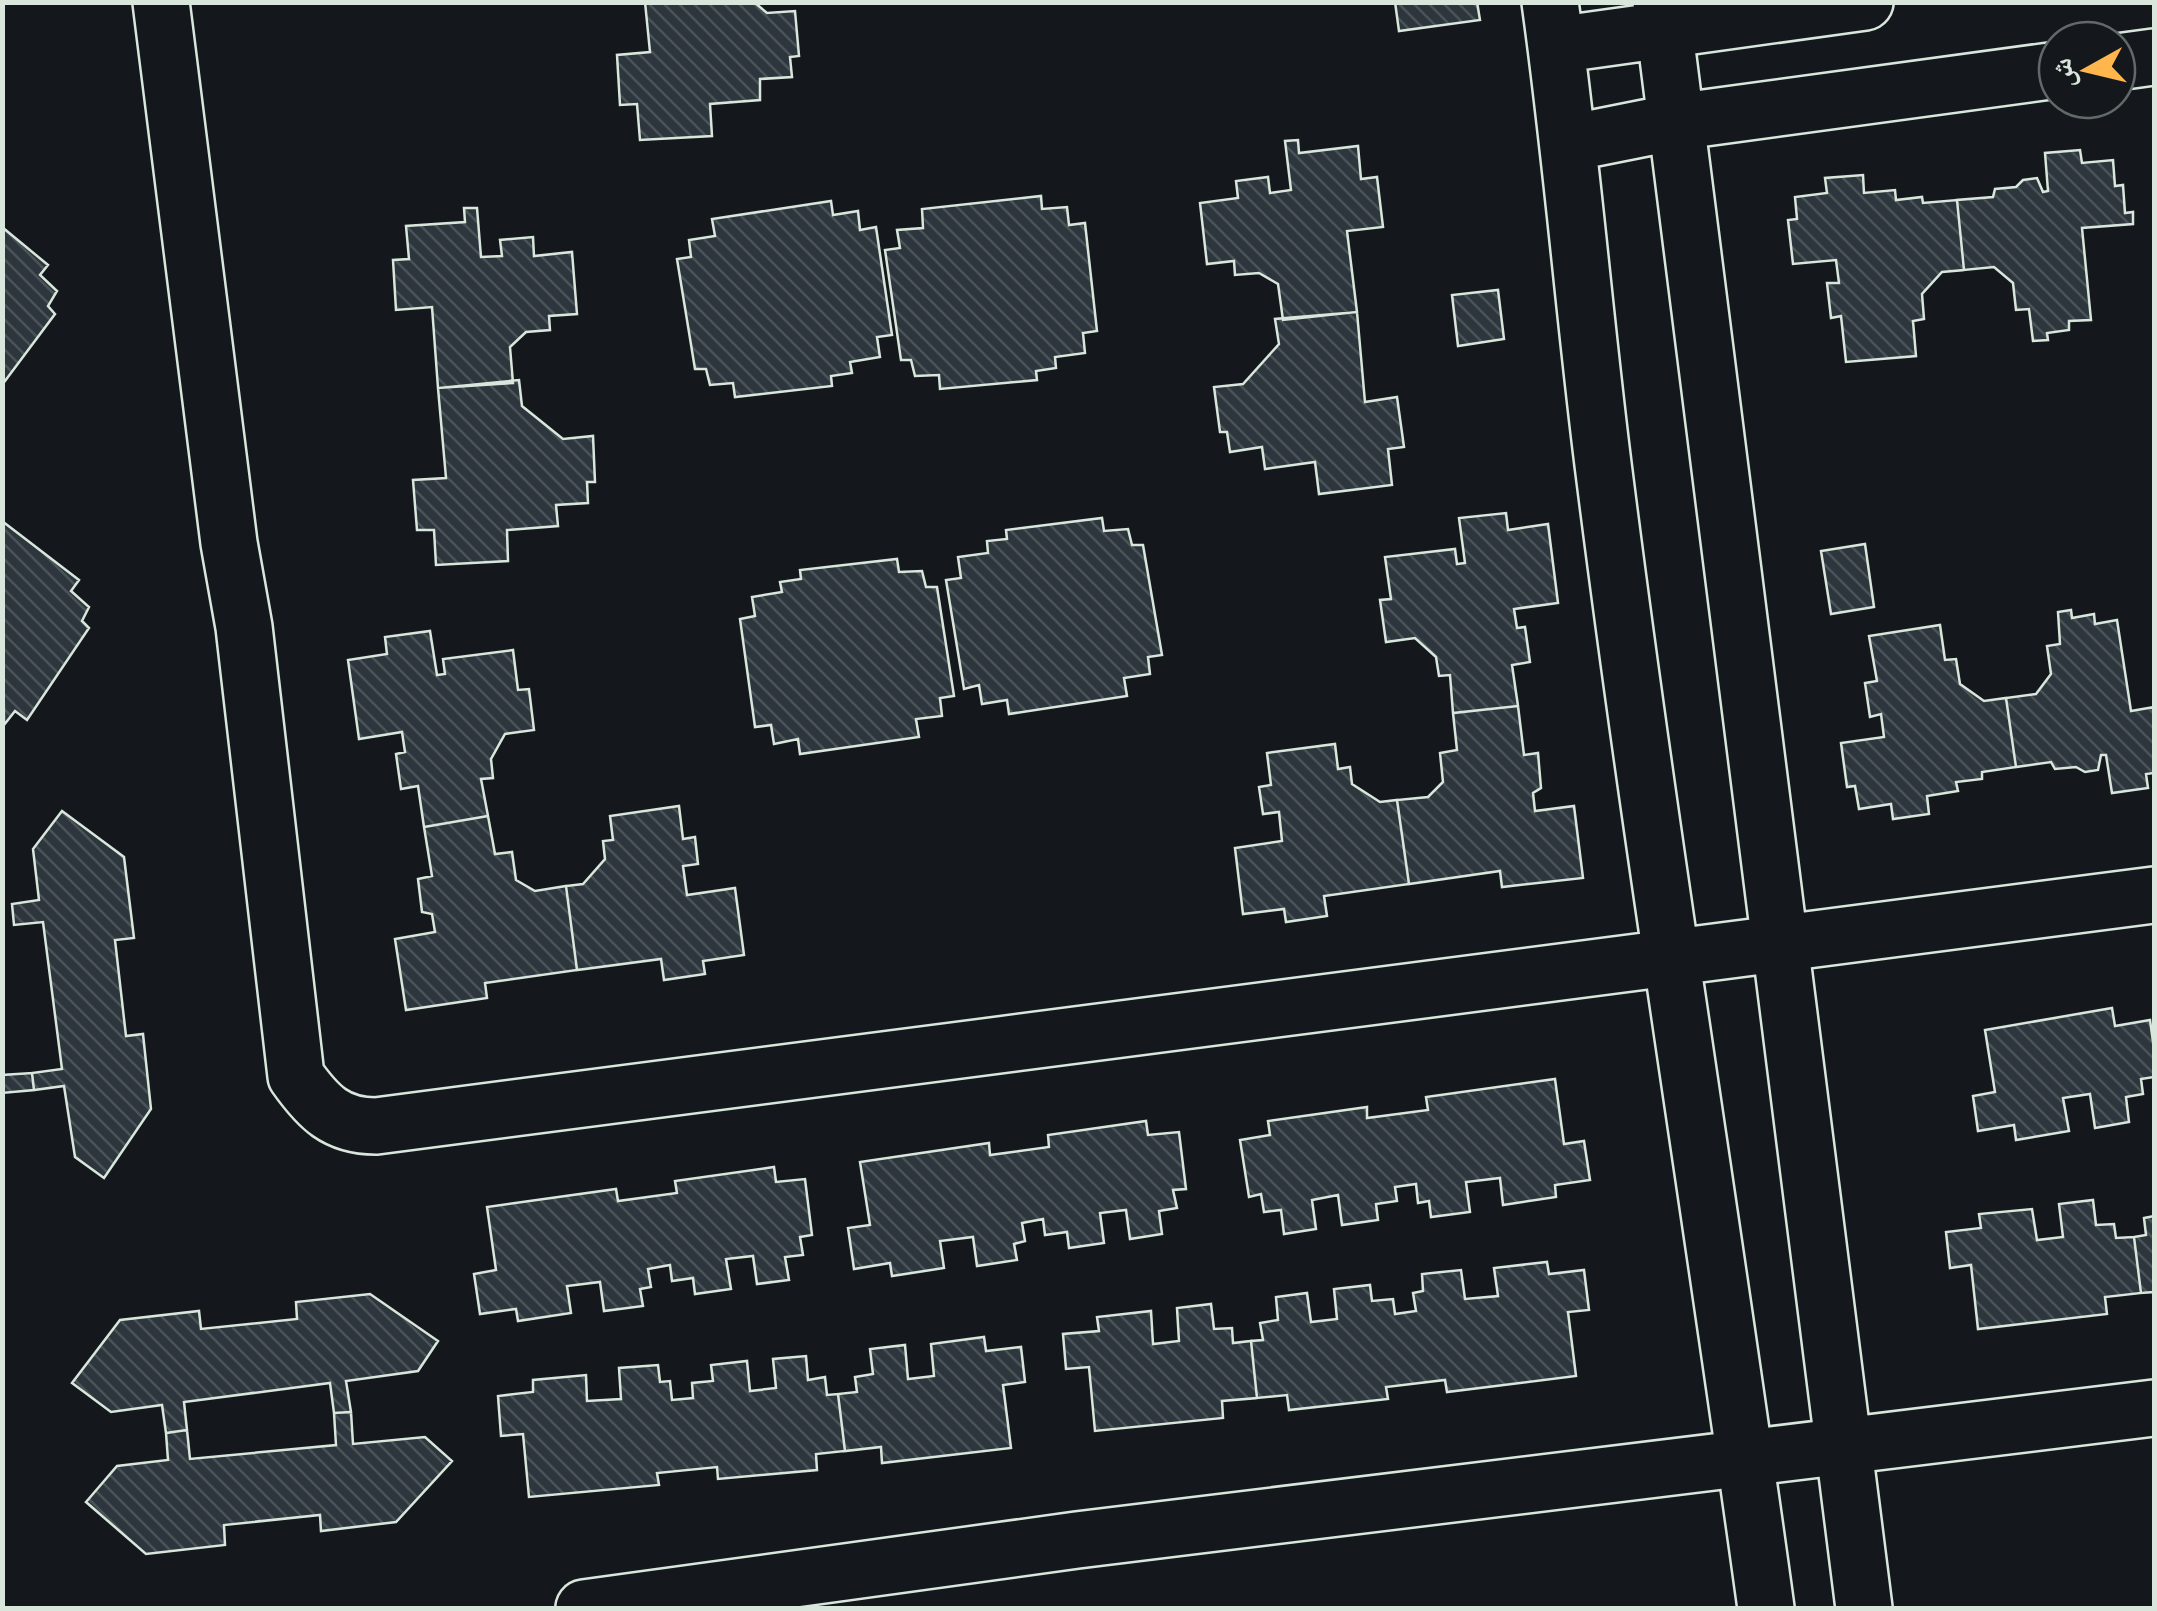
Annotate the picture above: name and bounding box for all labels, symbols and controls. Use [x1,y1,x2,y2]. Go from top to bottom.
north arrow [2037,20,2137,120]
text: ش [2043,56,2081,91]

